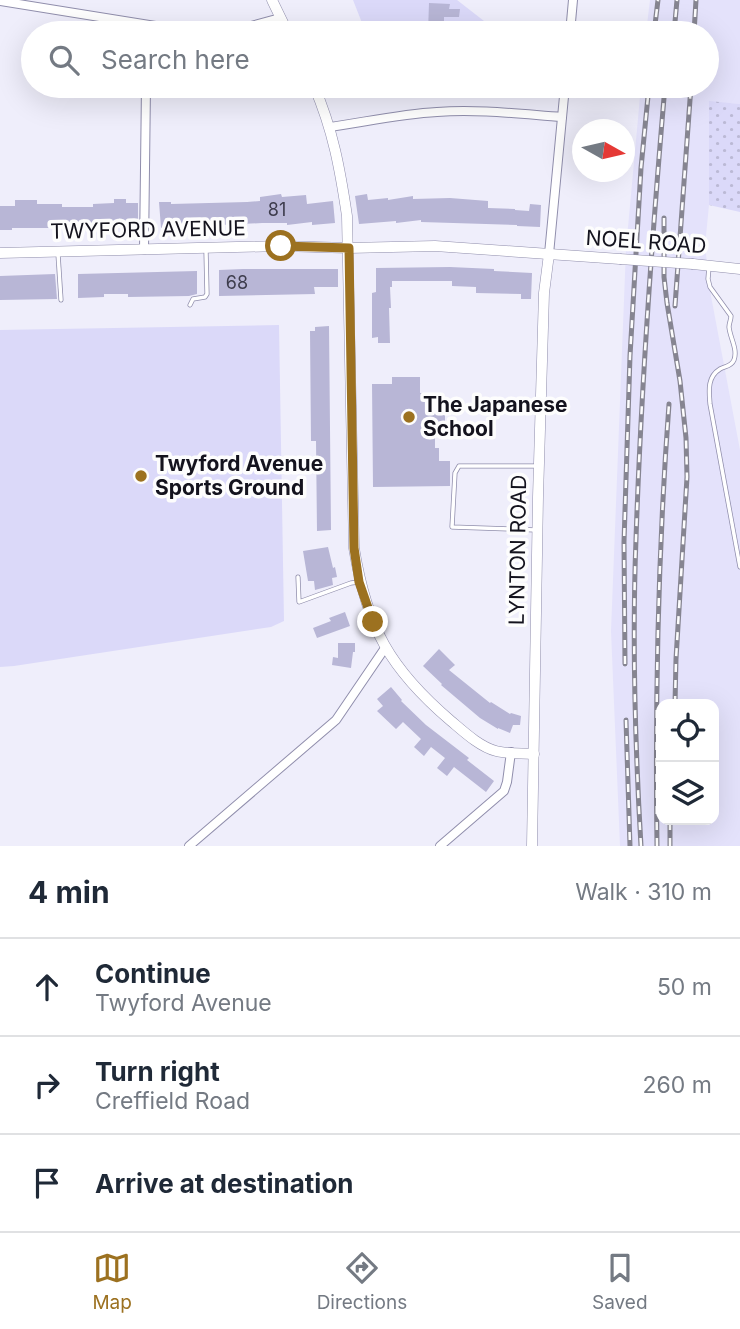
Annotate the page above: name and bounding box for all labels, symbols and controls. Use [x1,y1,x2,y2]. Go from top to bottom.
search box [21,21,719,98]
icon: search [45,41,83,79]
text: Search here [101,44,250,75]
north arrow [572,119,635,182]
house number: 81 [268,199,286,220]
street label: TWYFORD AVENUE [50,215,246,244]
street label: NOEL ROAD [585,225,707,258]
route start [265,230,296,261]
house number: 68 [226,272,248,293]
place label: The Japanese School [423,392,568,441]
marker: The Japanese School [401,409,417,425]
place label: Twyford Avenue Sports Ground [155,451,323,500]
marker: Twyford Avenue Sports Ground [133,468,149,484]
street label: LYNTON ROAD [504,475,531,625]
route end [357,606,388,637]
map controls [656,699,719,825]
button: locate [656,699,719,762]
button: layers [656,762,719,825]
text: 4 min [28,874,110,910]
text: Walk · 310 m [575,878,712,906]
text: Continue [95,958,211,989]
icon: ahead [28,968,66,1006]
text: 50 m [657,973,712,1001]
text: Twyford Avenue [95,989,272,1017]
text: Turn right [95,1056,220,1087]
icon: right [28,1066,66,1104]
text: 260 m [643,1071,712,1099]
text: Creffield Road [95,1087,250,1115]
icon: arrive [28,1164,66,1202]
text: Arrive at destination [95,1168,354,1199]
tab: Map [92,1249,132,1314]
tab: Directions [317,1249,407,1314]
tab: Saved [592,1249,648,1314]

